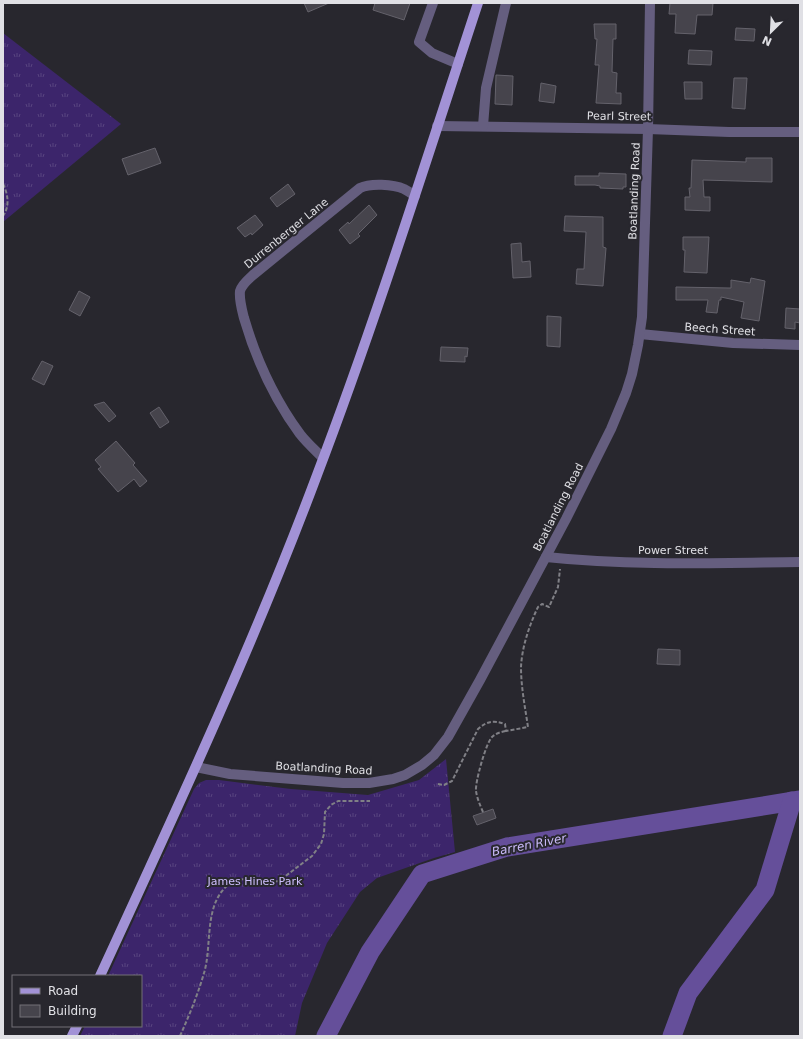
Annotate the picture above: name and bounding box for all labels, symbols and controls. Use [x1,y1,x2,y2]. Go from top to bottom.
north arrow [751,12,791,52]
text: N [760,33,774,48]
street label: Pearl Street [587,109,652,124]
street label: Boatlanding Road [626,142,643,240]
street label: Durrenberger Lane [242,195,331,271]
street label: Beech Street [684,321,757,339]
street label: Boatlanding Road [531,461,586,553]
street label: Power Street [638,544,709,557]
street label: Boatlanding Road [275,759,373,778]
water label: Barren River [491,831,568,859]
park label: James Hines Park [207,875,303,888]
legend [12,975,142,1027]
text: Road [48,984,78,998]
text: Building [48,1004,97,1018]

